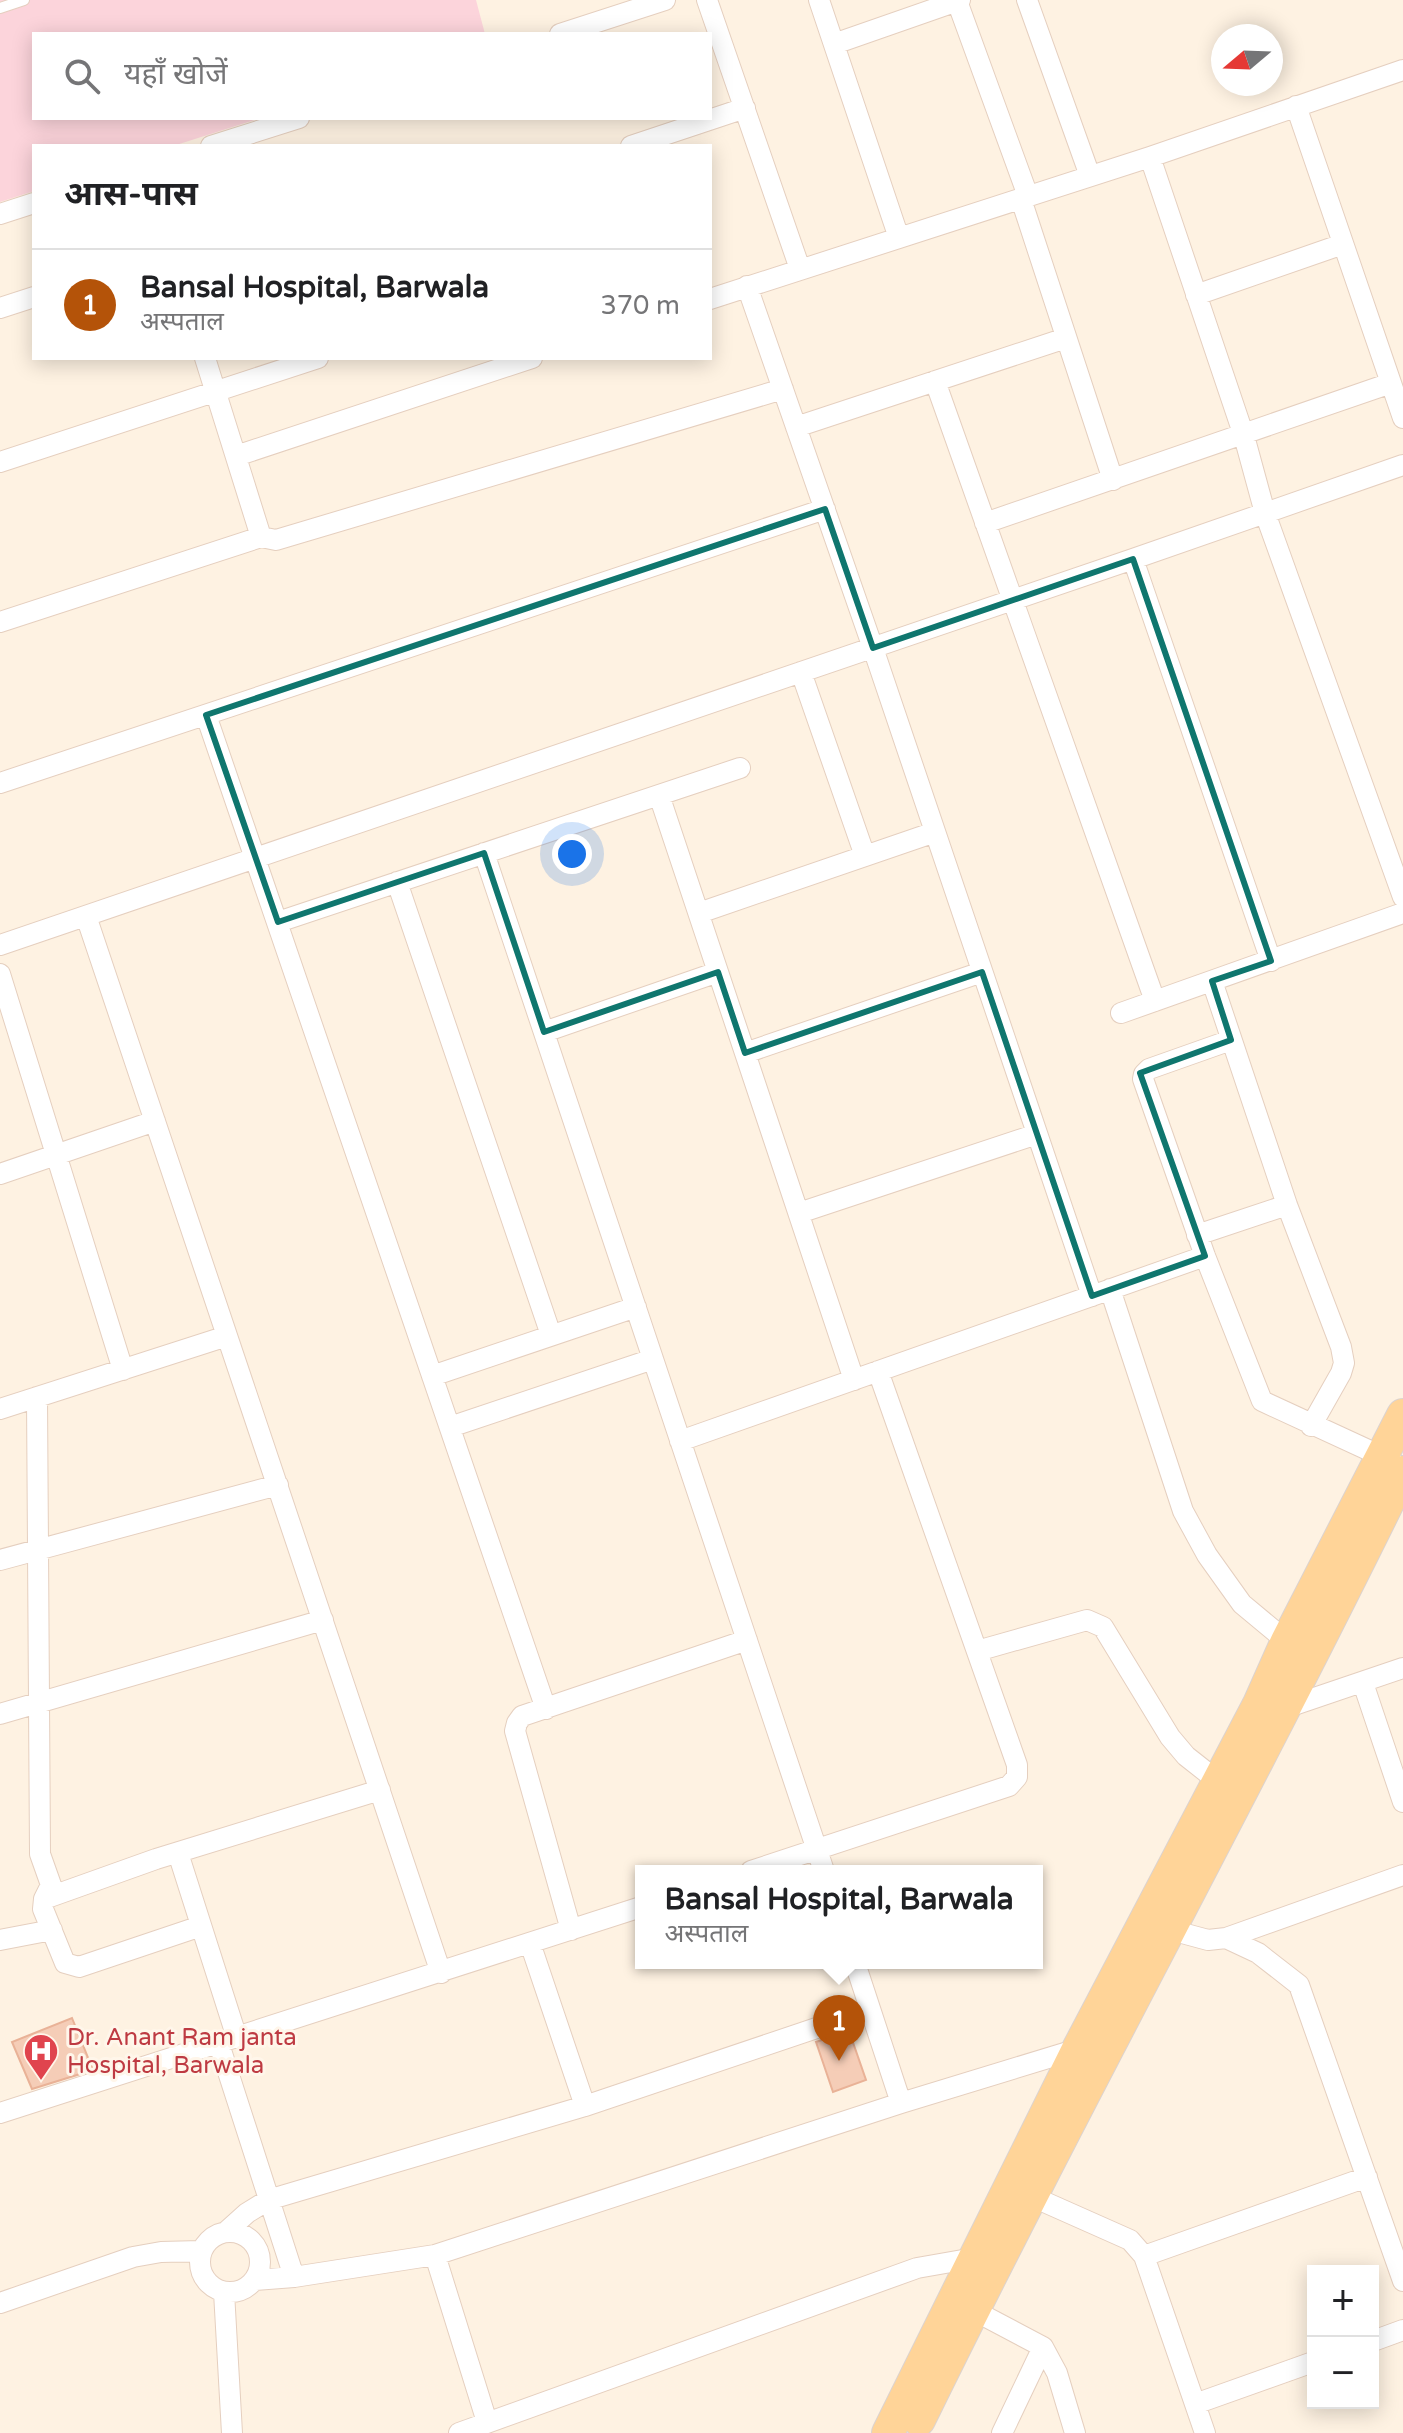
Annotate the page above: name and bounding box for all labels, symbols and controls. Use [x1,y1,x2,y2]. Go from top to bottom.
north arrow [1211,24,1283,96]
search box [32,32,712,120]
icon: search [60,54,104,98]
text: यहाँ खोजें [124,56,227,93]
text: आस-पास [64,174,198,215]
text: Bansal Hospital, Barwala [140,269,489,306]
text: 1 [82,290,98,321]
text: 370 m [600,290,680,321]
text: अस्पताल [140,306,224,337]
your location [552,834,592,874]
popup [635,1865,1043,1969]
text: Bansal Hospital, Barwala [664,1881,1014,1918]
text: अस्पताल [664,1918,748,1949]
pin: 1 [813,1995,865,2061]
place label: Dr. Anant Ram janta Hospital, Barwala [67,2023,297,2080]
hospital icon: Dr. Anant Ram janta Hospital, Barwala [22,2032,60,2082]
map controls [1307,2265,1379,2409]
button: + [1307,2265,1379,2337]
button: − [1307,2337,1379,2409]

